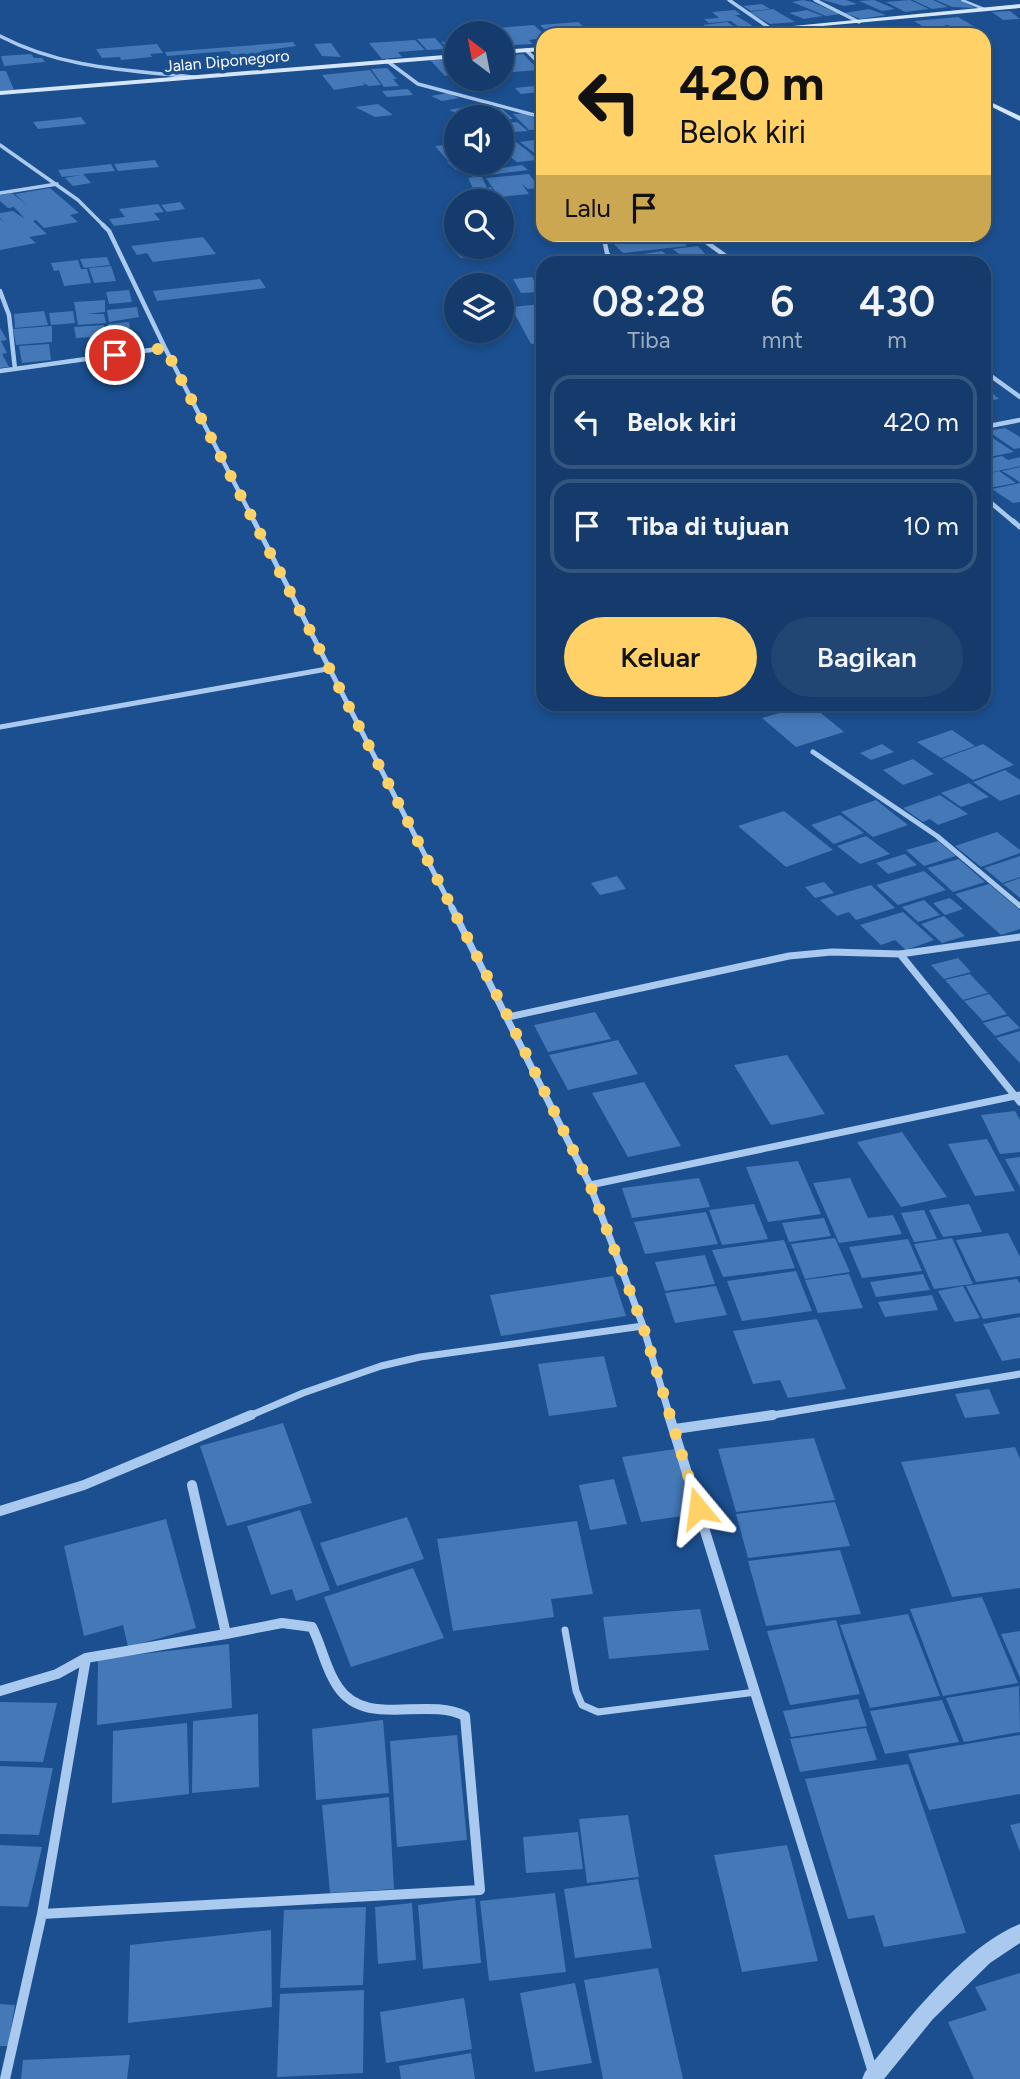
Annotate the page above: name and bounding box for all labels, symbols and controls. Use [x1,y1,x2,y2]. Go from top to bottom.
north arrow [444,21,514,91]
map controls [444,21,514,343]
street label: Jalan Diponegoro [164,46,290,76]
text: 420 m [679,53,825,112]
icon: left [564,56,655,147]
button: sound [444,105,514,175]
text: Belok kiri [679,113,806,151]
button: search [444,189,514,259]
icon: arrive [625,189,663,227]
text: Lalu [564,192,611,224]
button: layers [444,273,514,343]
text: 08:28 [592,276,706,327]
text: 6 [770,276,794,327]
text: 430 [859,276,935,327]
pin [85,325,145,385]
text: Tiba [627,326,671,354]
text: mnt [762,326,803,354]
text: m [887,326,907,354]
icon: arrive [96,336,134,374]
icon: left [568,403,606,441]
text: Belok kiri [627,406,736,438]
text: 420 m [883,406,959,438]
icon: arrive [568,507,606,545]
text: Tiba di tujuan [627,510,789,542]
text: 10 m [903,510,959,542]
button: Keluar [564,617,757,697]
button: Bagikan [771,617,963,697]
position arrow [661,1471,735,1545]

